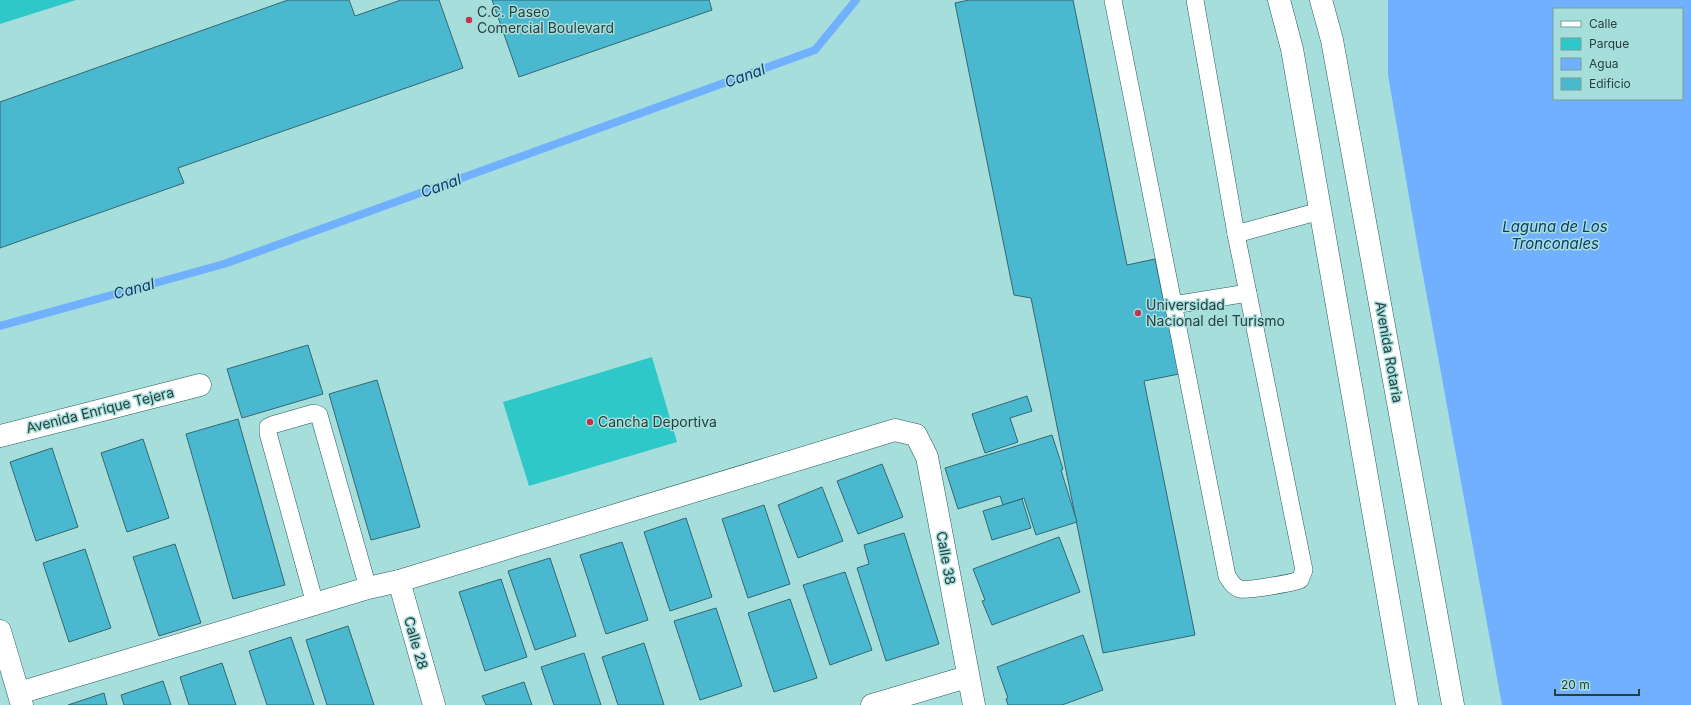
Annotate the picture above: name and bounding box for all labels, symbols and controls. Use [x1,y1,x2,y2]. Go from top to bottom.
place label: C.C. Paseo Comercial Boulevard [477,3,614,36]
legend [1553,8,1683,100]
marker: C.C. Paseo Comercial Boulevard [464,15,474,25]
text: Calle [1589,16,1617,31]
text: Parque [1589,36,1629,51]
text: Agua [1589,56,1618,71]
water label: Canal [722,59,768,92]
text: Edificio [1589,76,1631,91]
water label: Canal [418,169,464,202]
water label: Laguna de Los Tronconales [1502,217,1608,253]
water label: Canal [111,274,157,303]
place label: Universidad Nacional del Turismo [1146,296,1285,329]
street label: Avenida Rotaria [1372,300,1407,404]
marker: Universidad Nacional del Turismo [1133,308,1143,318]
street label: Avenida Enrique Tejera [24,383,176,436]
place label: Cancha Deportiva [598,413,717,430]
marker: Cancha Deportiva [585,417,595,427]
street label: Calle 38 [933,530,960,586]
street label: Calle 28 [401,614,432,671]
scale bar [1555,671,1639,697]
text: 20 m [1561,677,1590,692]

